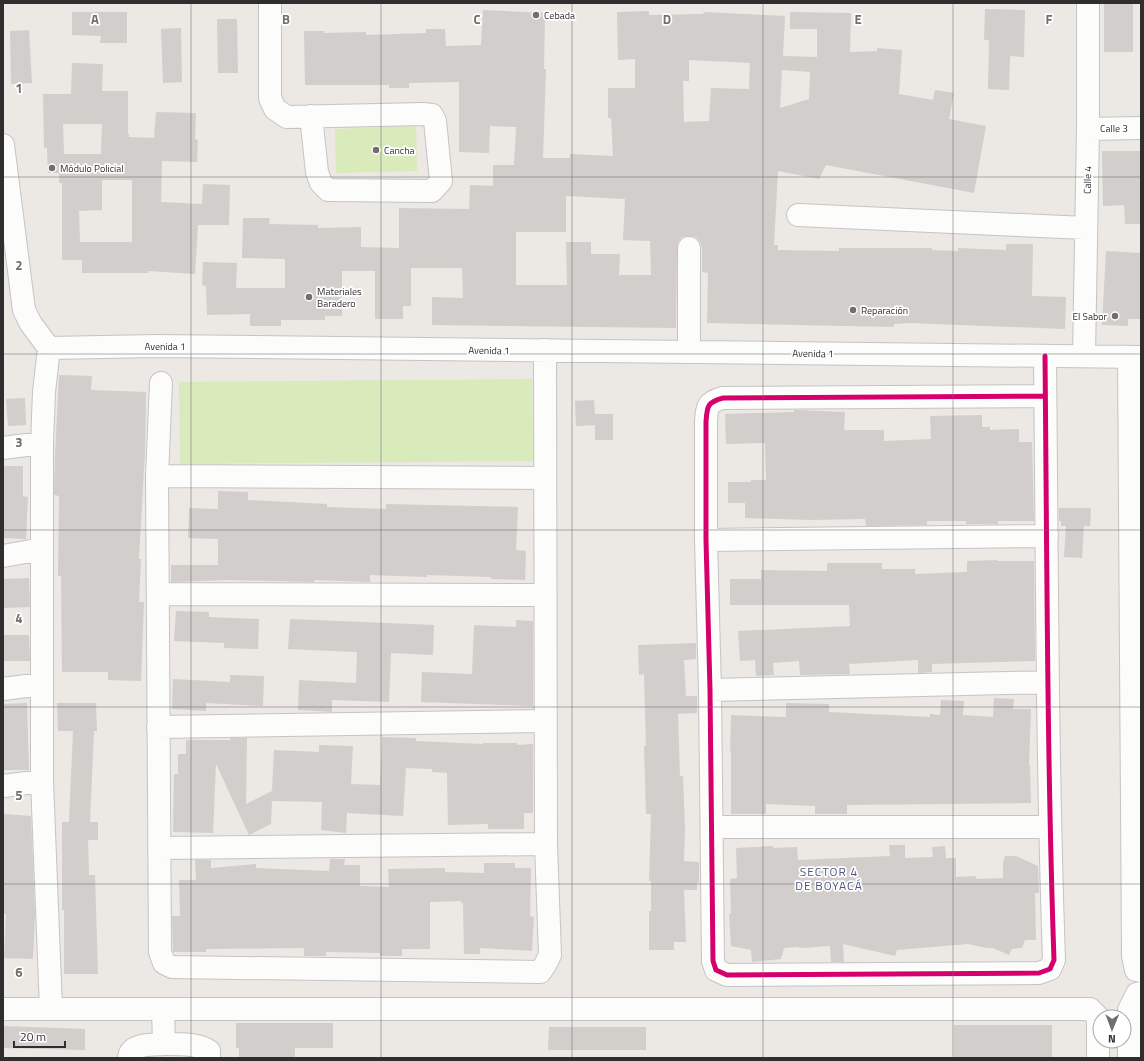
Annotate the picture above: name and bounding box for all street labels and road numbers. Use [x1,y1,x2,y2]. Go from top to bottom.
street label: Calle 3 [1100,121,1128,136]
street label: Calle 4 [1080,166,1095,194]
street label: Avenida 1 [144,339,186,354]
street label: Avenida 1 [468,343,510,358]
street label: Avenida 1 [792,346,834,361]

